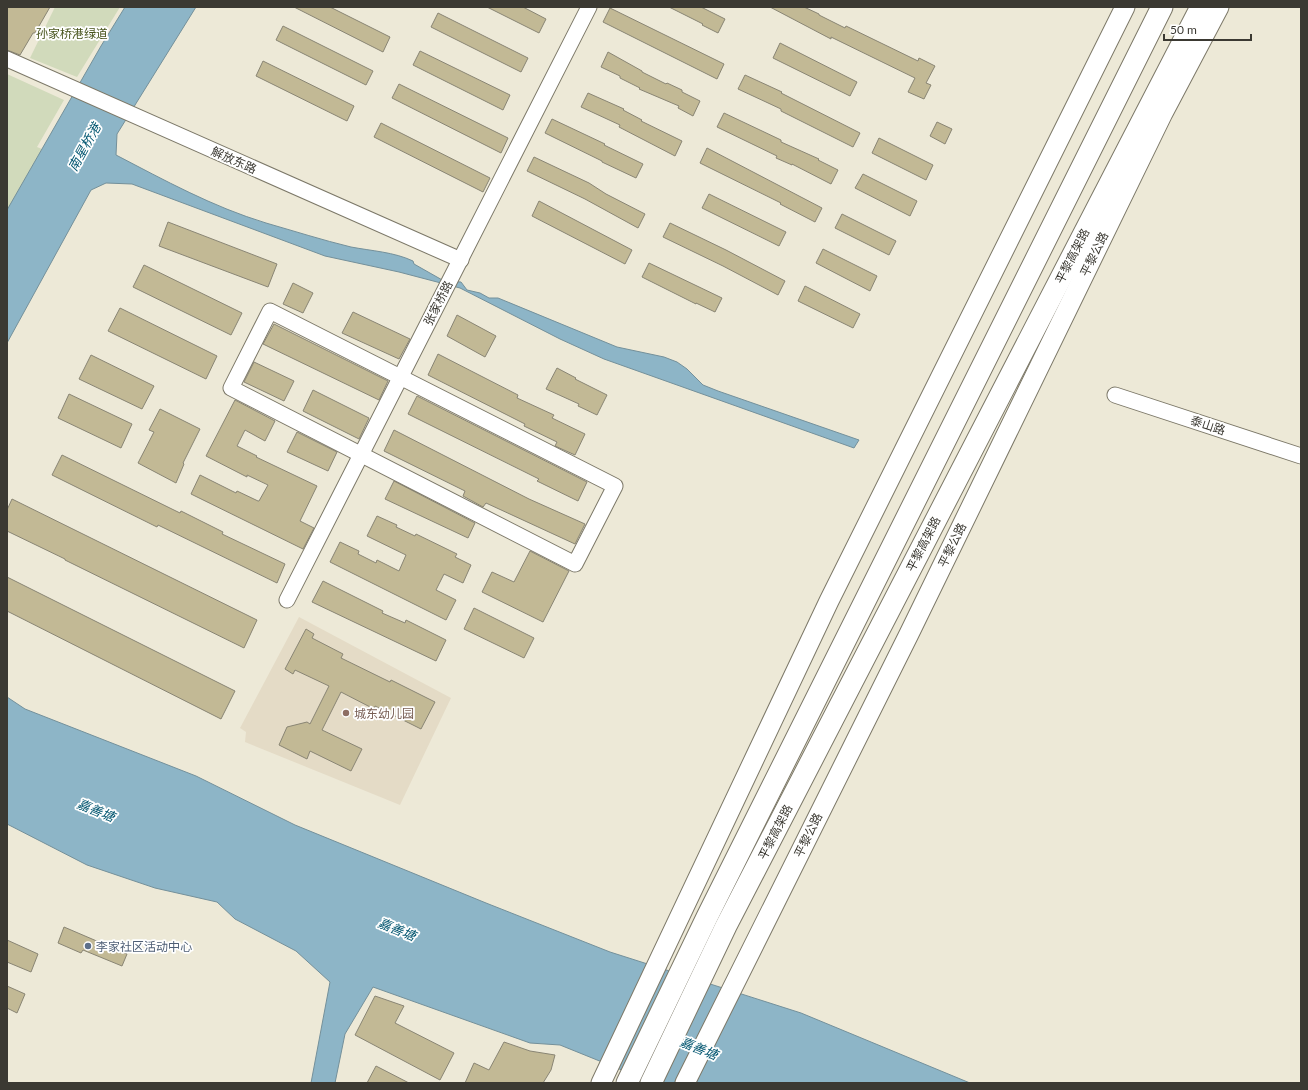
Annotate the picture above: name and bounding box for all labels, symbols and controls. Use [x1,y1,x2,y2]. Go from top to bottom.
scale bar [1164,16,1251,42]
text: 50 m [1170,22,1197,37]
park label: 孙家桥港绿道 [36,26,108,41]
water label: 南星桥港 [64,119,105,174]
street label: 解放东路 [209,143,259,177]
street label: 平黎高架路 [1052,226,1092,286]
street label: 平黎公路 [1077,229,1111,279]
street label: 张家桥路 [420,278,456,328]
street label: 泰山路 [1189,412,1227,438]
street label: 平黎高架路 [903,514,943,574]
street label: 平黎公路 [935,520,969,570]
place label: 城东幼儿园 [354,706,414,721]
marker: 城东幼儿园 [341,708,351,718]
water label: 嘉善塘 [75,795,119,825]
street label: 平黎高架路 [755,802,795,862]
street label: 平黎公路 [791,810,825,860]
water label: 嘉善塘 [376,914,420,944]
place label: 李家社区活动中心 [96,939,192,954]
marker: 李家社区活动中心 [83,941,93,951]
water label: 嘉善塘 [678,1033,722,1063]

